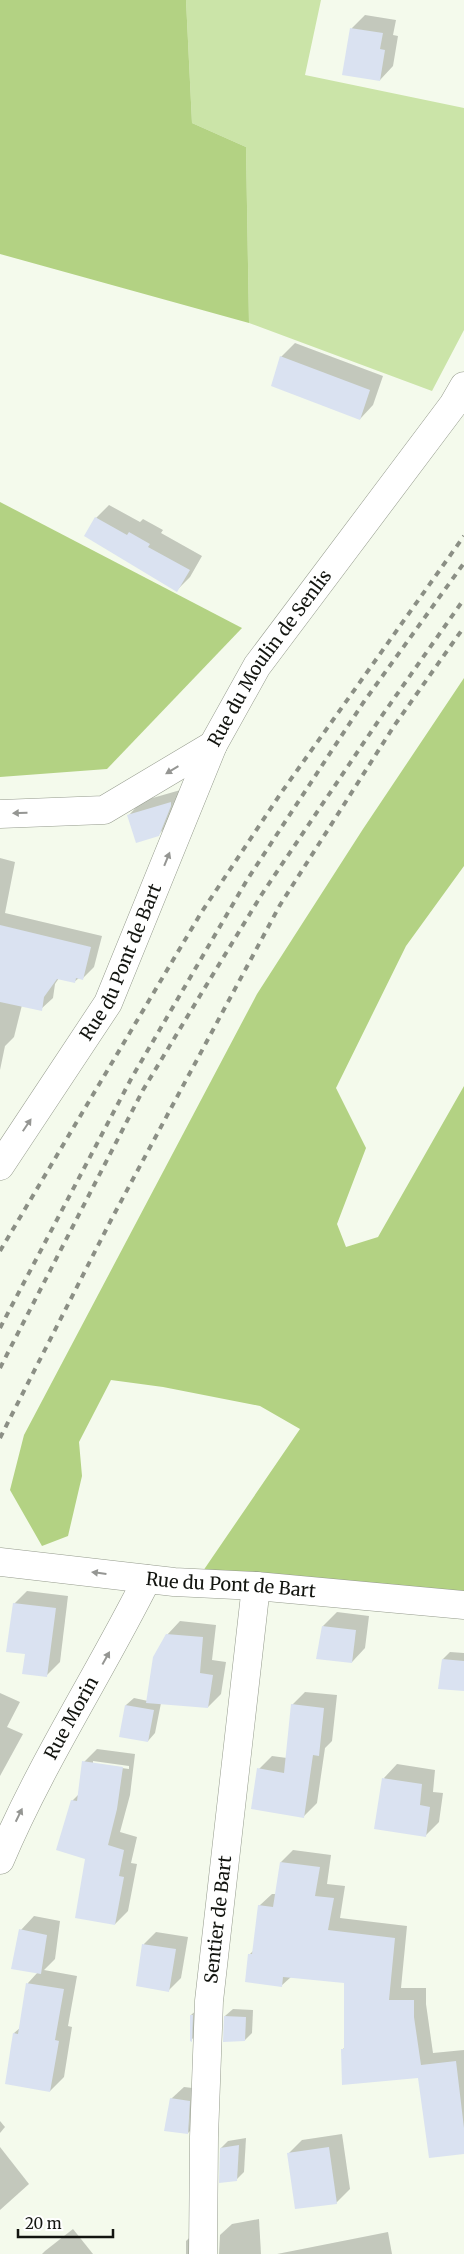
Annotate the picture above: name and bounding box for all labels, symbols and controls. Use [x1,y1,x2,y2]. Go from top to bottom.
street label: Rue du Moulin de Senlis [203,565,336,750]
one-way arrow [165,766,178,775]
one-way arrow [12,809,28,817]
one-way arrow [164,852,172,866]
street label: Rue du Pont de Bart [74,880,166,1045]
one-way arrow [22,1118,32,1132]
street label: Rue du Pont de Bart [145,1567,317,1602]
one-way arrow [90,1569,106,1577]
one-way arrow [102,1651,111,1664]
street label: Rue Morin [39,1672,103,1763]
one-way arrow [16,1808,24,1822]
street label: Sentier de Bart [199,1854,236,1985]
scale bar [18,2206,112,2238]
text: 20 m [25,2214,62,2233]

